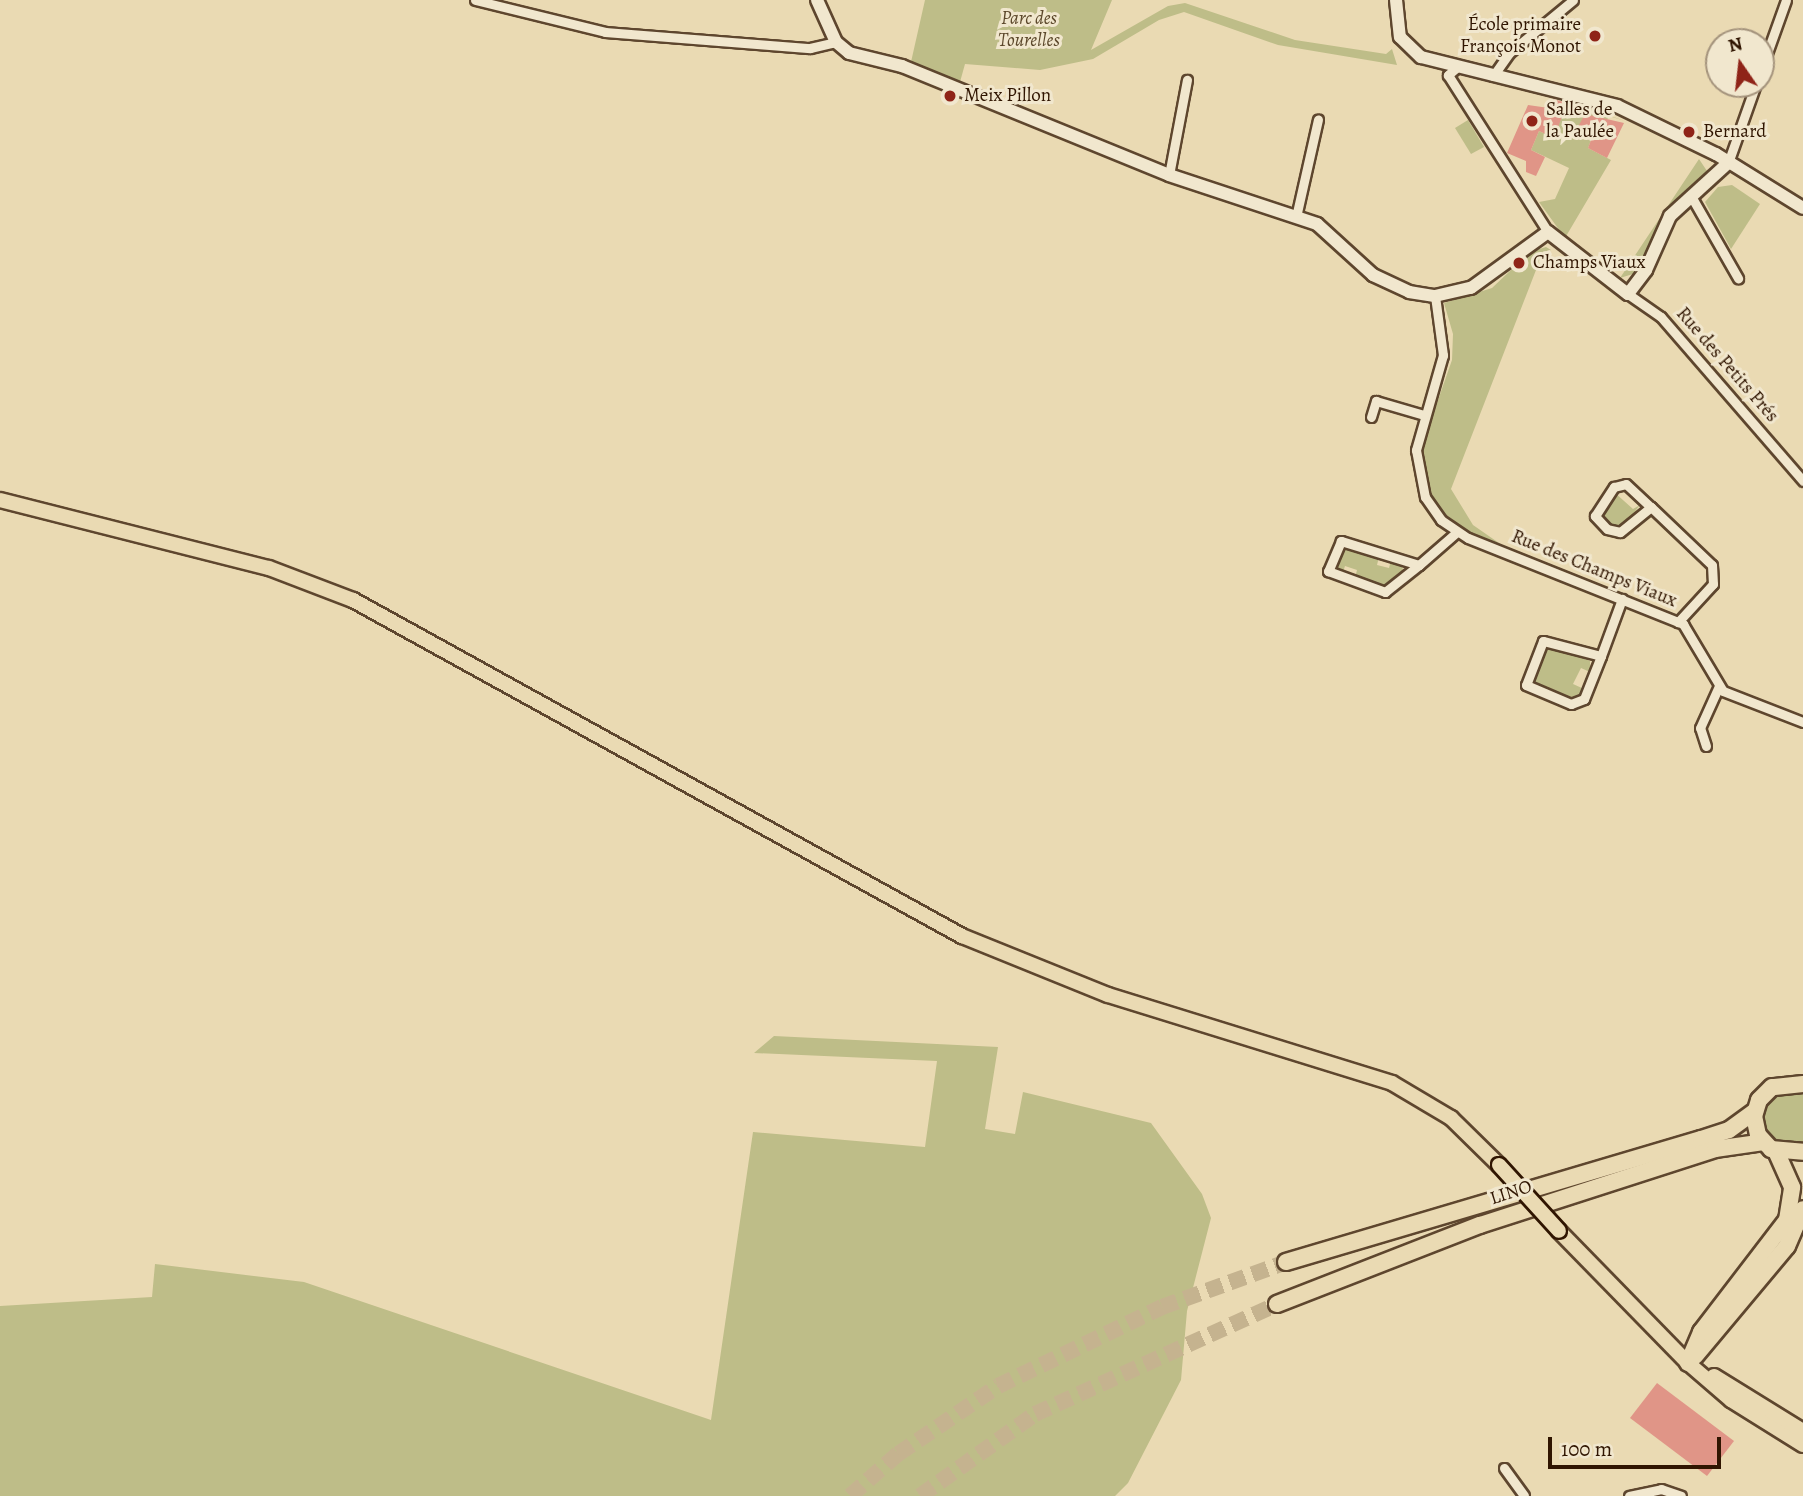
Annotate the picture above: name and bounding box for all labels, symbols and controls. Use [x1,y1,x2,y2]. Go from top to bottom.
park label: Parc des Tourelles [998,8,1060,52]
place label: École primaire François Monot [1460,14,1581,58]
marker: École primaire François Monot [1587,28,1603,44]
north arrow [1705,28,1775,98]
text: N [1726,30,1745,59]
place label: Meix Pillon [964,85,1051,107]
marker: Meix Pillon [942,88,958,104]
place label: Salles de la Paulée [1546,99,1614,143]
marker: Salles de la Paulée [1524,113,1540,129]
place label: Bernard [1703,121,1766,143]
marker: Bernard [1681,124,1697,140]
place label: Champs Viaux [1533,252,1645,274]
marker: Champs Viaux [1511,255,1527,271]
street label: Rue des Petits Prés [1671,303,1783,427]
street label: Rue des Champs Viaux [1508,525,1680,613]
street label: LINO [1487,1176,1535,1210]
scale bar [1551,1422,1724,1466]
text: 100 m [1561,1435,1612,1463]

